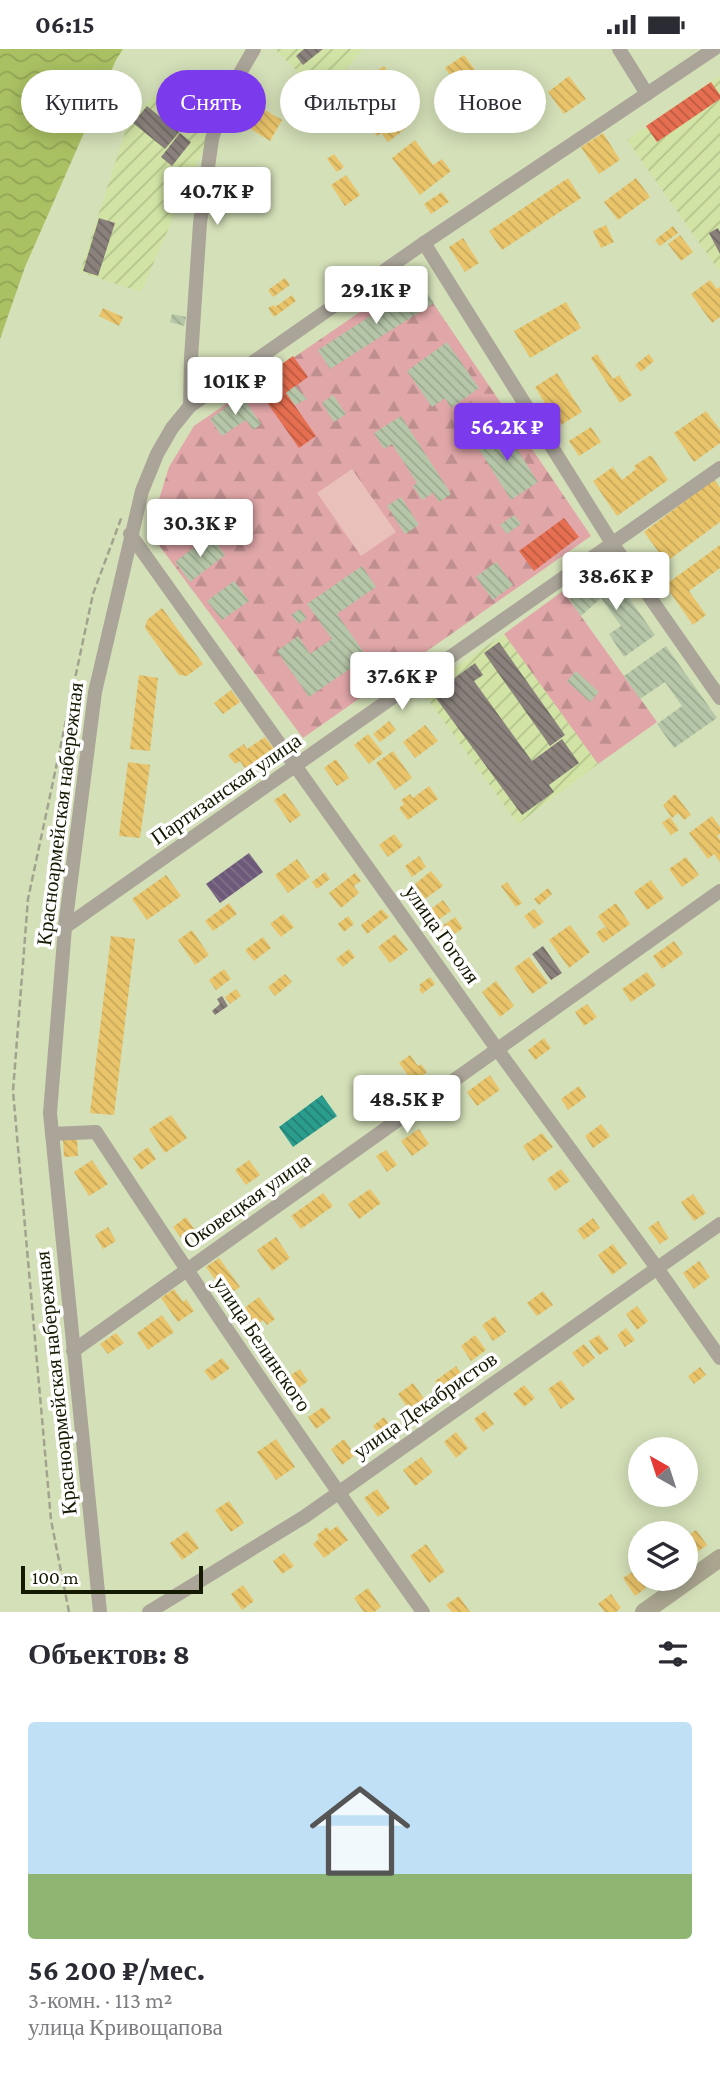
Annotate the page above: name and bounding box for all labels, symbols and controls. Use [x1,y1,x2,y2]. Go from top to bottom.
text: 06:15 [35,10,95,39]
chip: Купить [21,70,142,133]
chip: Снять [156,70,266,133]
chip: Фильтры [280,70,420,133]
chip: Новое [434,70,546,133]
pin: 40.7K ₽ [152,167,282,227]
text: 40.7K ₽ [180,177,254,203]
pin: 29.1K ₽ [311,267,441,326]
text: 29.1K ₽ [341,276,411,302]
pin: 101K ₽ [178,357,292,417]
text: 101K ₽ [203,367,267,393]
pin: 56.2K ₽ [442,403,572,463]
text: 56.2K ₽ [470,413,544,439]
pin: 30.3K ₽ [135,499,265,559]
text: 30.3K ₽ [163,509,237,535]
pin: 38.6K ₽ [551,553,681,612]
text: 38.6K ₽ [578,562,654,588]
pin: 37.6K ₽ [337,653,467,712]
text: 37.6K ₽ [366,662,438,688]
street label: Красноармейская набережная [32,681,88,947]
street label: Партизанская улица [146,728,306,850]
street label: улица Гоголя [399,880,485,988]
pin: 48.5K ₽ [342,1075,472,1135]
text: 48.5K ₽ [369,1085,445,1111]
street label: Оковецкая улица [179,1148,316,1254]
street label: Красноармейская набережная [30,1250,82,1516]
street label: улица Белинского [208,1272,316,1416]
street label: улица Декабристов [349,1346,502,1464]
north arrow [628,1437,698,1507]
map controls [628,1437,698,1591]
button: layers [628,1521,698,1591]
scale bar [21,1563,203,1595]
text: 100 m [32,1567,79,1588]
icon: filters [654,1635,692,1673]
text: Объектов: 8 [28,1637,190,1670]
icon: home [297,1768,423,1894]
text: 56 200 ₽/мес. [28,1953,205,1986]
text: 3-комн. · 113 m² [28,1987,173,2013]
text: улица Кривощапова [28,2014,223,2040]

